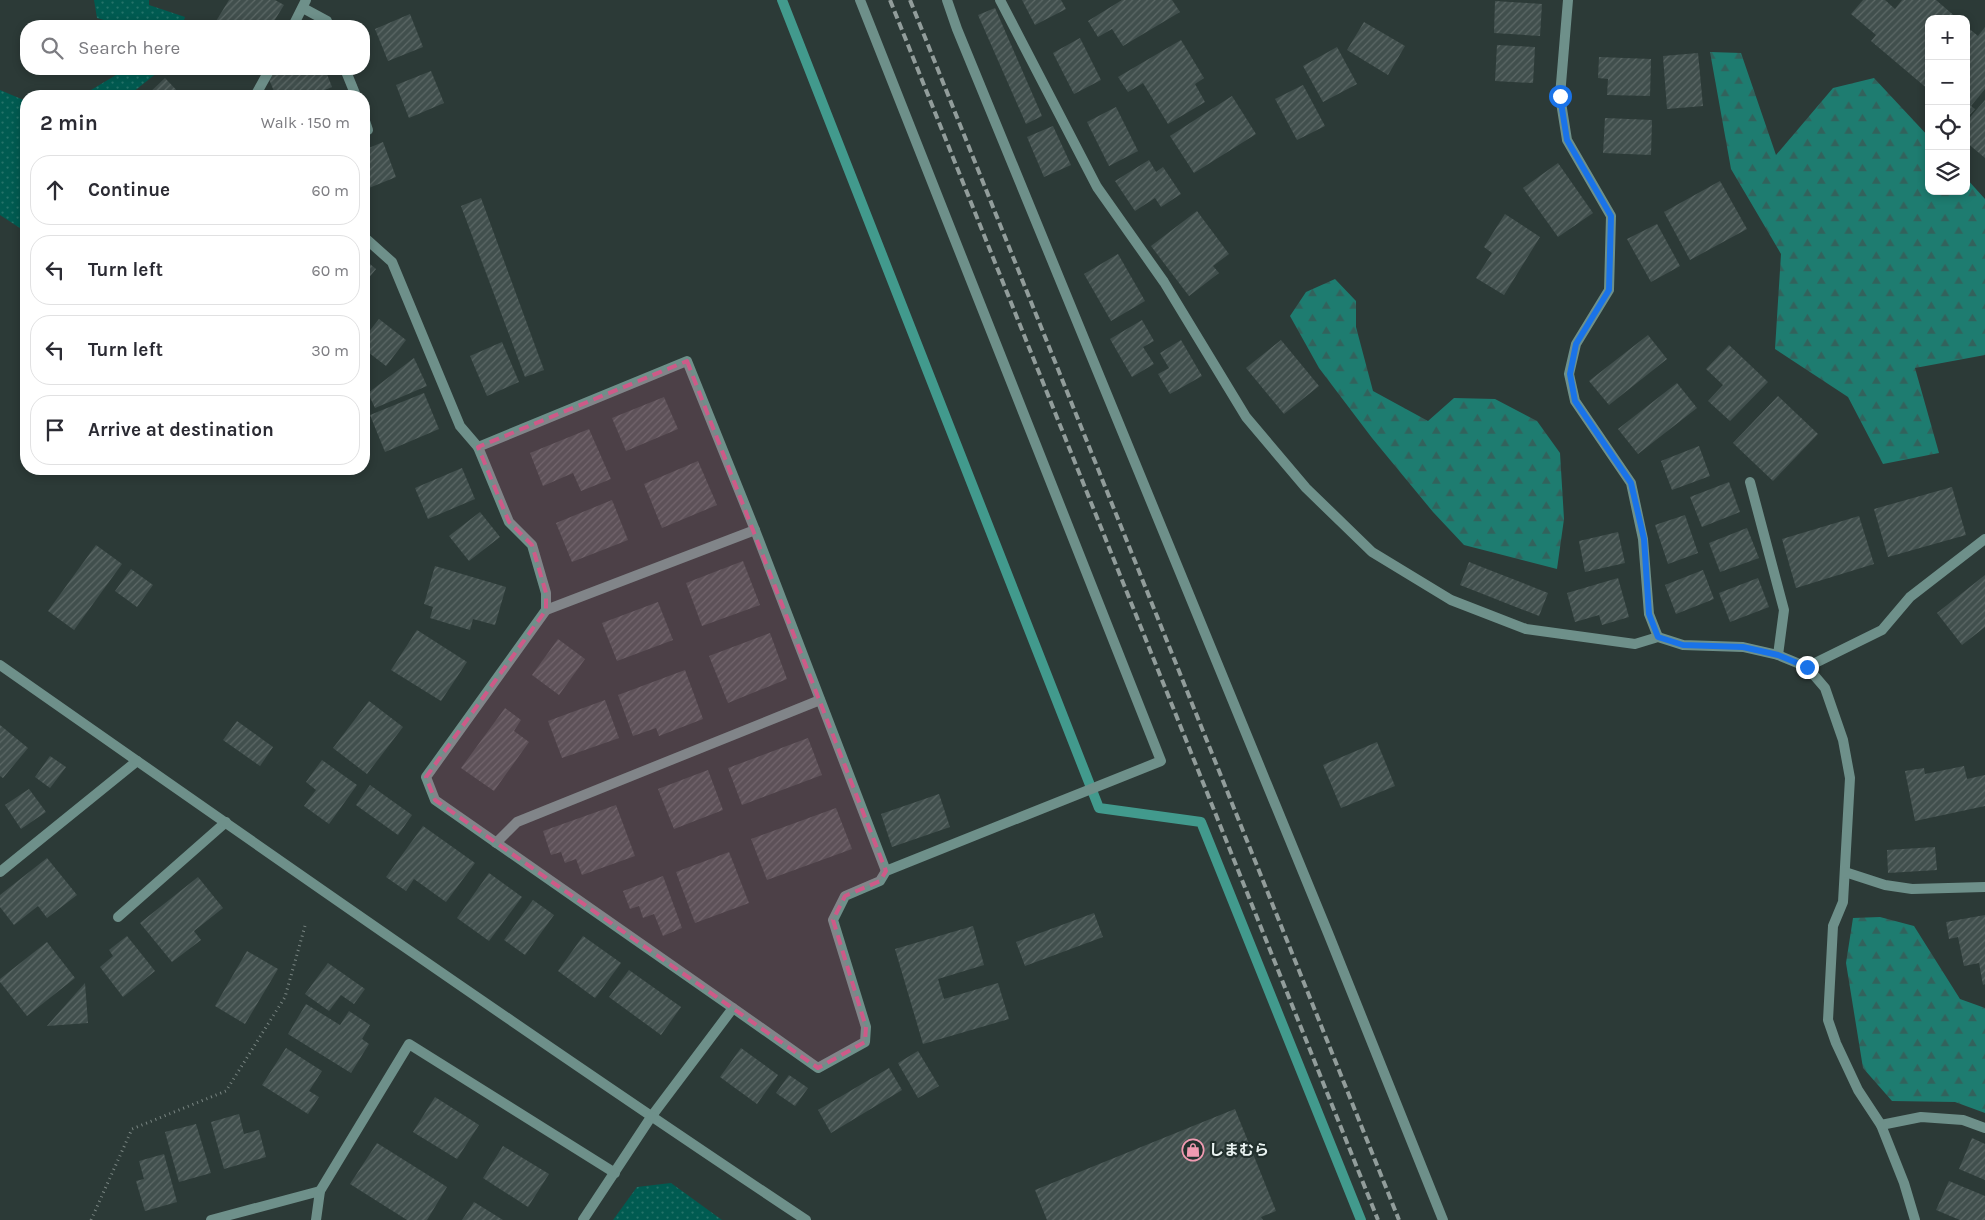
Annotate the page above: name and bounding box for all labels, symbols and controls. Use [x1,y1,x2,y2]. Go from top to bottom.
map controls [1925,15,1970,195]
button: + [1925,15,1970,60]
search box [20,20,370,75]
icon: search [38,34,66,62]
text: Search here [78,37,180,59]
button: − [1925,60,1970,105]
route start [1549,85,1572,108]
button: locate [1925,105,1970,150]
text: 2 min [40,111,98,135]
text: Walk · 150 m [261,113,350,132]
button: layers [1925,150,1970,195]
icon: ahead [41,176,69,204]
text: Continue [88,179,170,201]
text: 60 m [312,181,349,200]
icon: left [41,256,69,284]
text: Turn left [88,259,163,281]
text: 60 m [312,261,349,280]
icon: left [41,336,69,364]
text: Turn left [88,339,163,361]
text: 30 m [311,341,349,360]
icon: arrive [41,416,69,444]
text: Arrive at destination [88,419,274,441]
route end [1796,656,1819,679]
shop icon: しまむら [1181,1138,1205,1162]
place label: しまむら [1209,1141,1269,1159]

